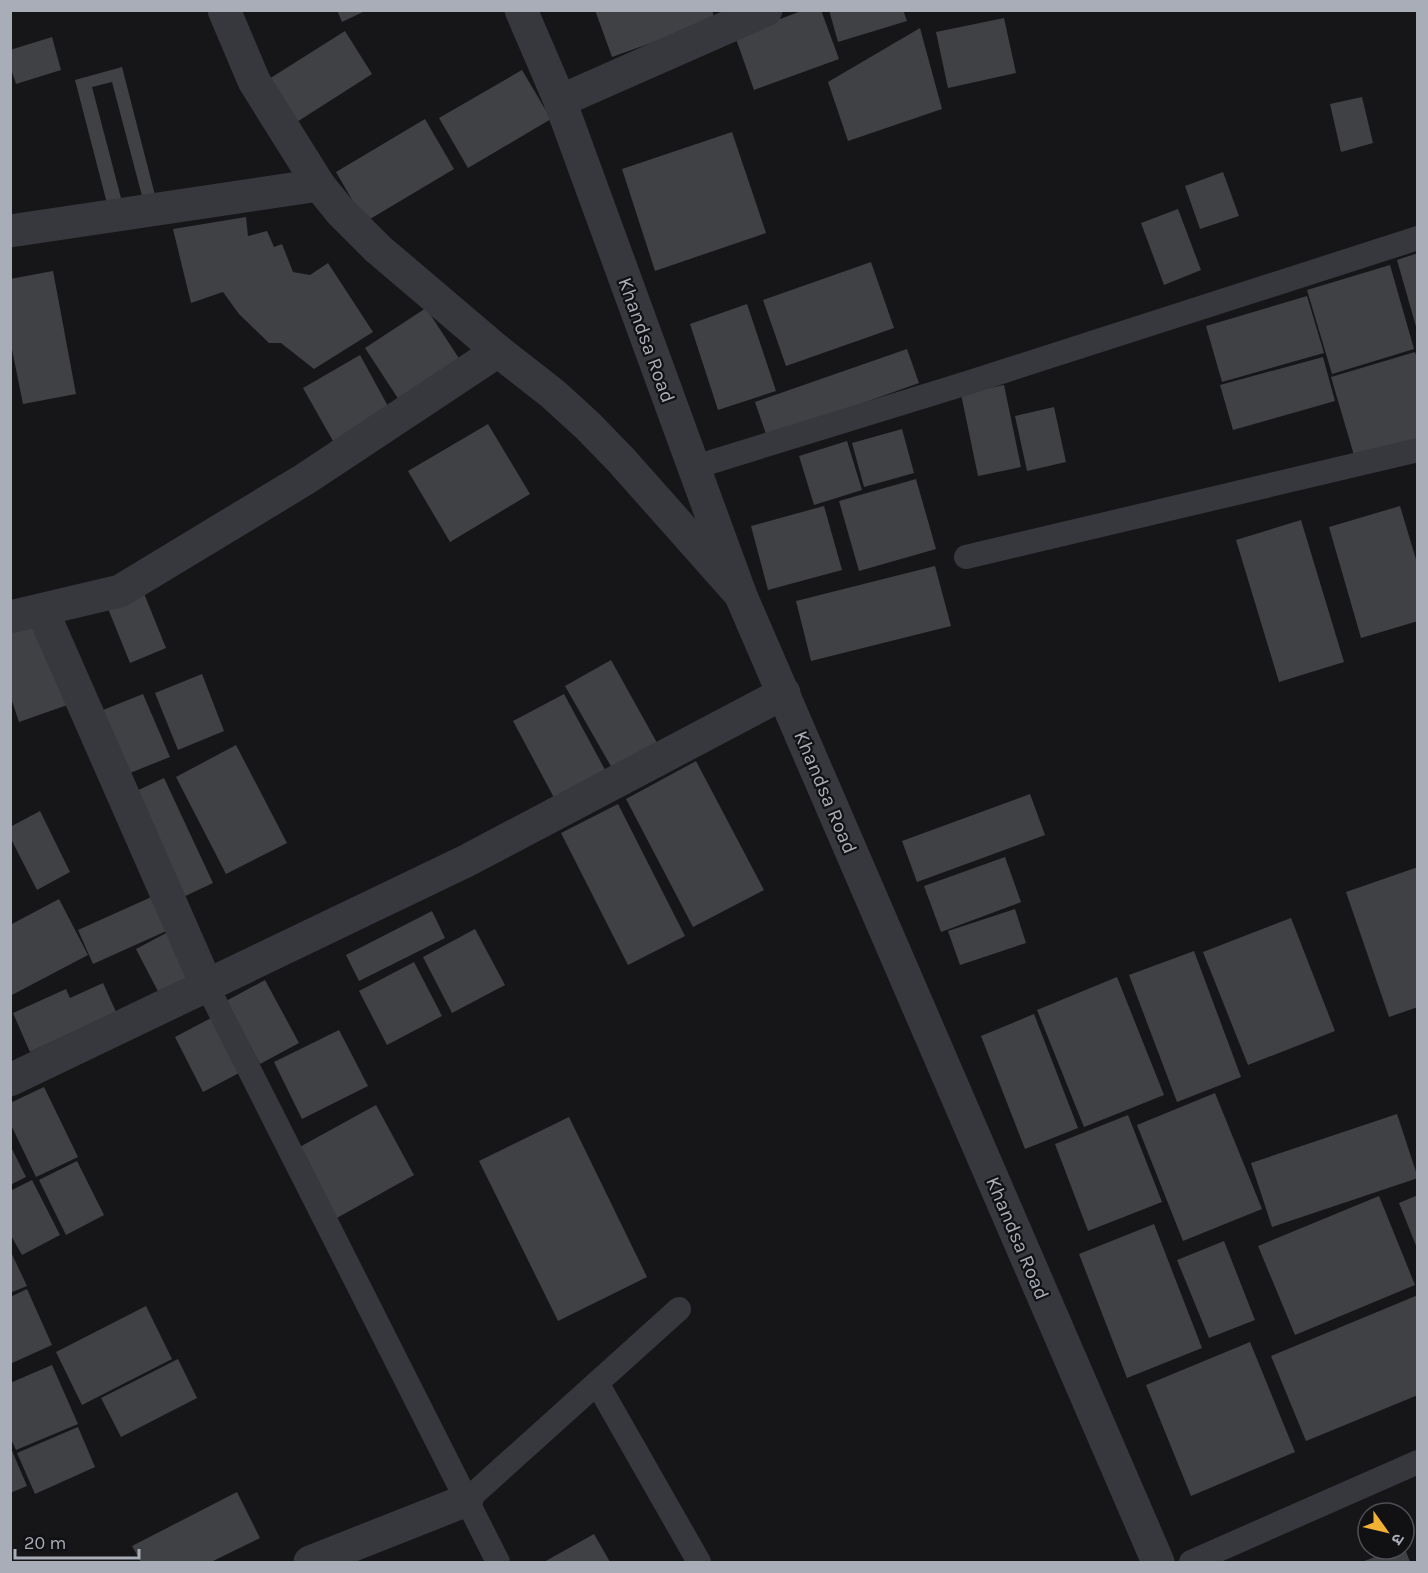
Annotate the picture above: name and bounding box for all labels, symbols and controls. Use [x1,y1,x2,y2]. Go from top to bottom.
street label: Khandsa Road [613,274,680,406]
street label: Khandsa Road [789,727,862,857]
street label: Khandsa Road [981,1173,1054,1303]
north arrow [1356,1501,1416,1561]
scale bar [15,1522,140,1560]
text: उ [1387,1530,1409,1549]
text: 20 m [24,1532,66,1554]

